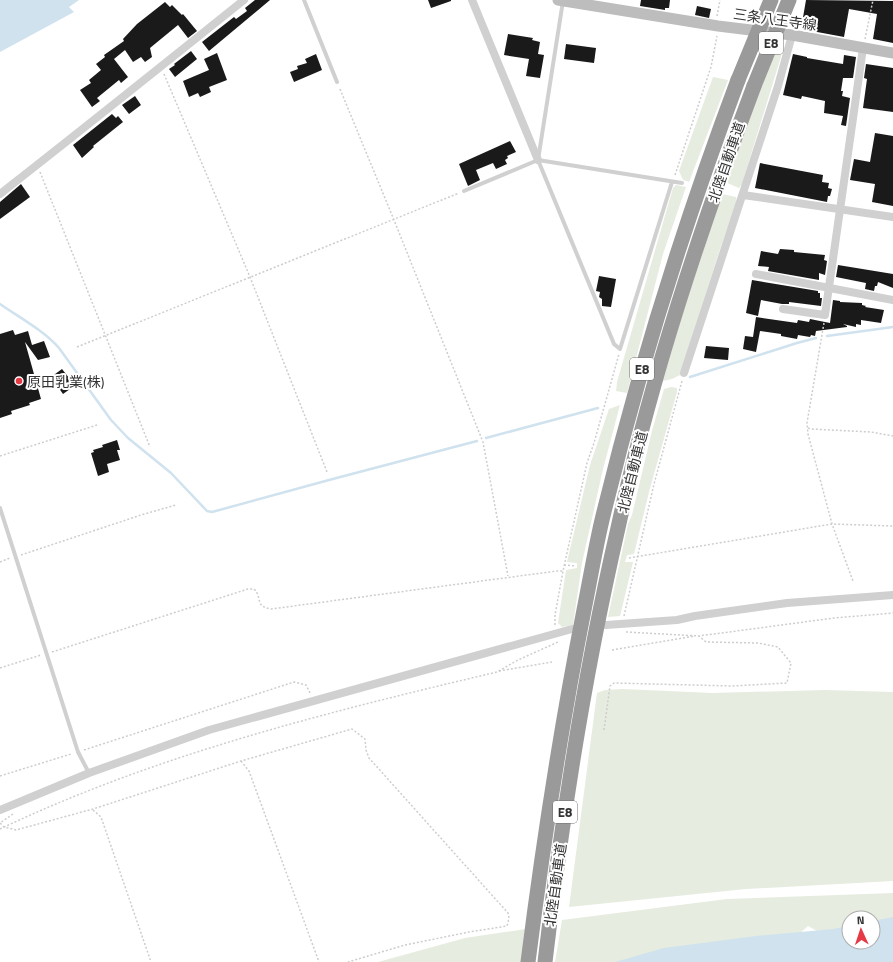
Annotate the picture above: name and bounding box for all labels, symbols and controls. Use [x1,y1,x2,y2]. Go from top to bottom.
street label: 三条八王寺線 [732,3,818,35]
road number: E8 [759,32,783,54]
street label: 北陸自動車道 [702,119,750,205]
road number: E8 [630,358,654,380]
place label: 原田乳業(株) [27,371,104,392]
marker: 原田乳業(株) [14,376,24,386]
street label: 北陸自動車道 [612,429,652,515]
road number: E8 [553,801,577,823]
street label: 北陸自動車道 [539,842,571,928]
north arrow [841,910,881,950]
text: N [856,912,865,928]

